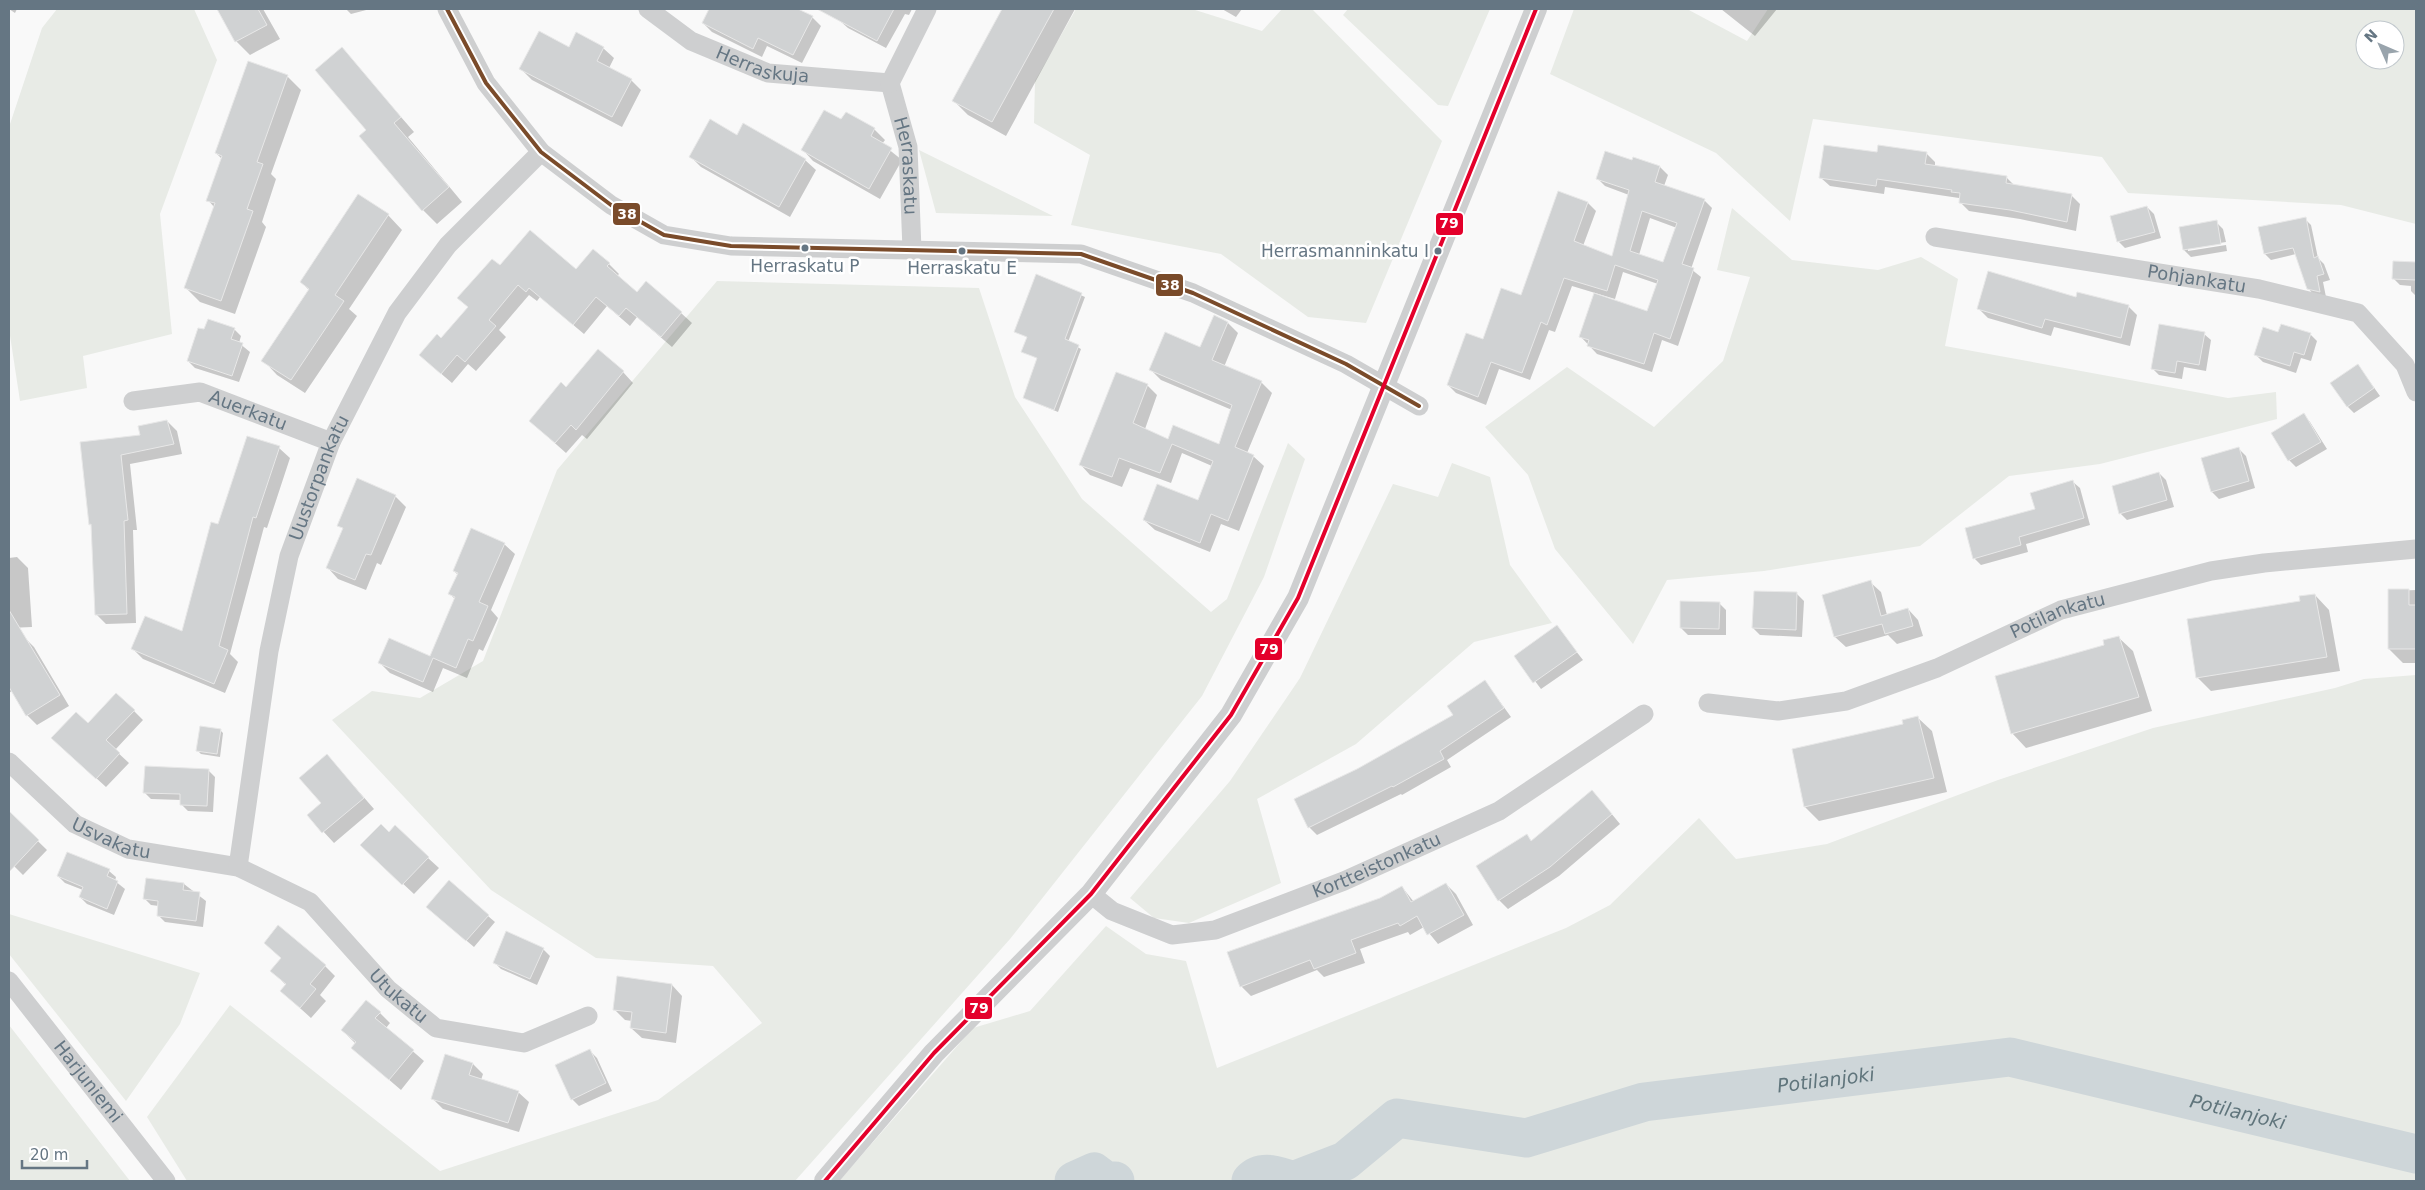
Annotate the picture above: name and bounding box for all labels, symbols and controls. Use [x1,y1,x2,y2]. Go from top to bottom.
north arrow [2355,20,2405,70]
text: N [2361,26,2381,46]
street label: Herraskuja [713,42,810,86]
street label: Herraskatu [890,114,922,215]
line badge: 38 [612,202,641,226]
text: 38 [617,206,637,222]
line badge: 79 [1435,212,1464,236]
text: 79 [1439,215,1459,231]
place label: Herrasmanninkatu I [1261,241,1429,261]
marker: Herraskatu P [800,243,810,253]
marker: Herraskatu E [957,246,967,256]
marker: Herrasmanninkatu I [1433,246,1443,256]
place label: Herraskatu P [750,256,860,276]
place label: Herraskatu E [907,258,1017,278]
street label: Pohjankatu [2146,260,2248,297]
line badge: 38 [1155,273,1184,297]
text: 38 [1160,277,1180,293]
street label: Auerkatu [206,385,290,434]
street label: Uustorpankatu [285,411,353,543]
street label: Potilankatu [2006,588,2107,642]
line badge: 79 [1254,637,1283,661]
text: 79 [1259,641,1279,657]
street label: Usvakatu [68,813,152,863]
street label: Kortteistonkatu [1309,828,1444,902]
street label: Utukatu [365,964,432,1027]
line badge: 79 [964,996,993,1020]
text: 79 [969,1000,989,1016]
street label: Harjuniemi [50,1036,127,1127]
water label: Potilanjoki [1776,1063,1876,1097]
water label: Potilanjoki [2188,1089,2289,1134]
scale bar [22,1138,88,1170]
text: 20 m [30,1146,68,1164]

